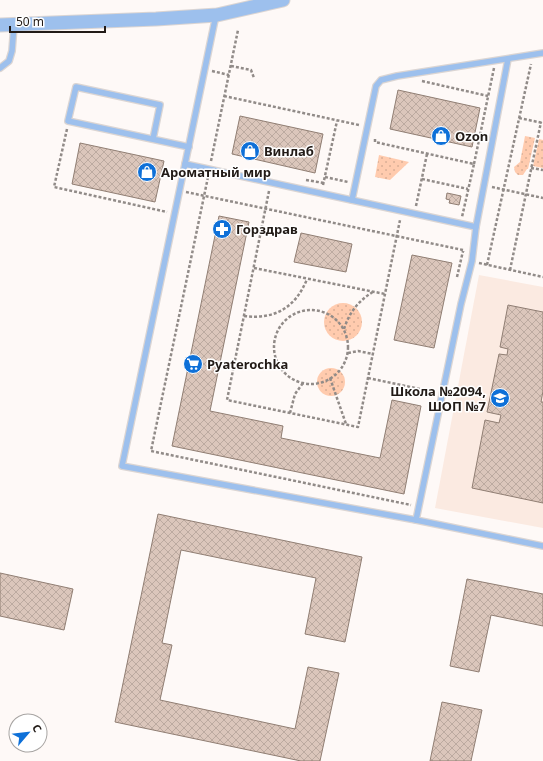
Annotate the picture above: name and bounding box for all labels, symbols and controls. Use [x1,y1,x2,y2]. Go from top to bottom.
scale bar [10,8,105,34]
text: 50 m [16,13,44,30]
shop icon: Ozon [430,125,452,147]
place label: Ozon [455,127,488,145]
shop icon: Винлаб [239,140,261,162]
place label: Винлаб [264,142,314,160]
shop icon: Ароматный мир [136,161,158,183]
place label: Ароматный мир [161,163,271,181]
pharmacy icon: Горздрав [211,218,233,240]
place label: Горздрав [236,220,298,238]
supermarket icon: Pyaterochka [182,353,204,375]
place label: Pyaterochka [207,355,288,373]
place label: Школа №2094, ШОП №7 [390,382,486,415]
school or university icon: Школа №2094, ШОП №7 [489,387,511,409]
north arrow [8,713,48,753]
text: С [29,721,46,735]

